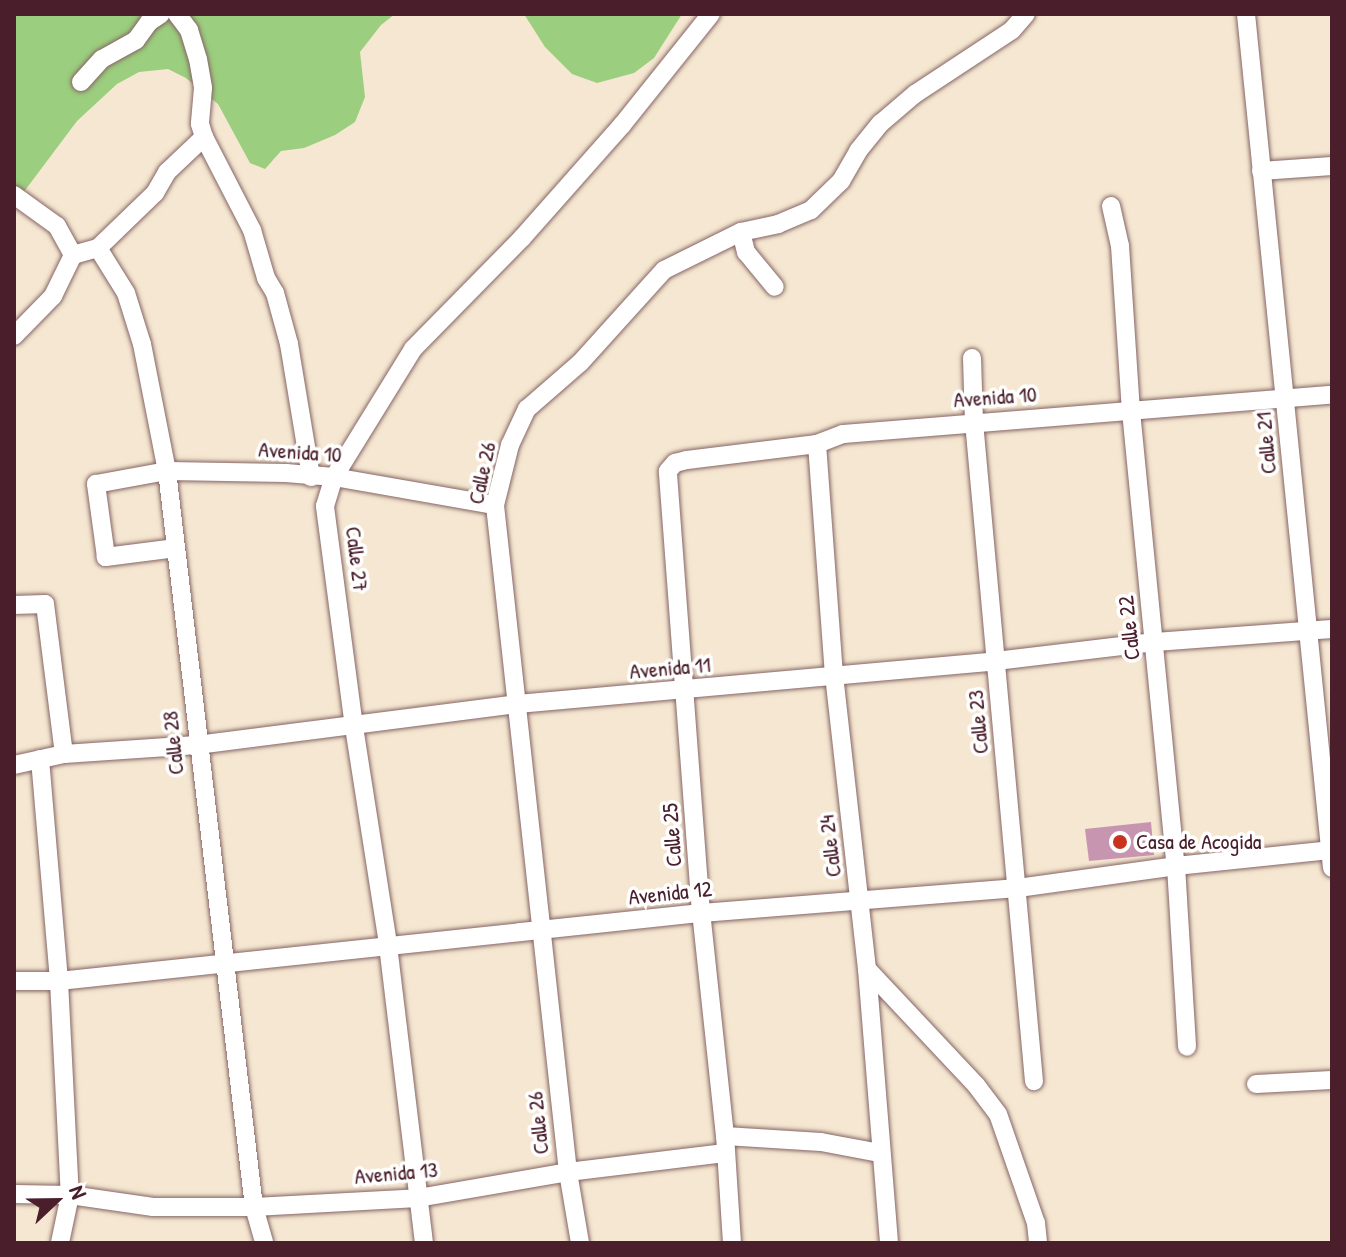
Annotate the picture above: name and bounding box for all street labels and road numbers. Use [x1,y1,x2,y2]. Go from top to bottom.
street label: Avenida 10 [953,381,1037,413]
street label: Calle 21 [1250,411,1282,475]
street label: Avenida 10 [258,436,342,468]
street label: Calle 26 [463,439,501,507]
street label: Calle 27 [340,525,374,593]
street label: Calle 22 [1112,595,1146,661]
street label: Avenida 11 [628,651,712,685]
street label: Calle 23 [962,689,994,755]
street label: Calle 28 [157,710,189,776]
street label: Calle 25 [657,802,687,868]
street label: Calle 24 [813,813,847,879]
street label: Avenida 12 [627,875,713,911]
street label: Calle 26 [522,1090,554,1156]
street label: Avenida 13 [353,1156,439,1190]

